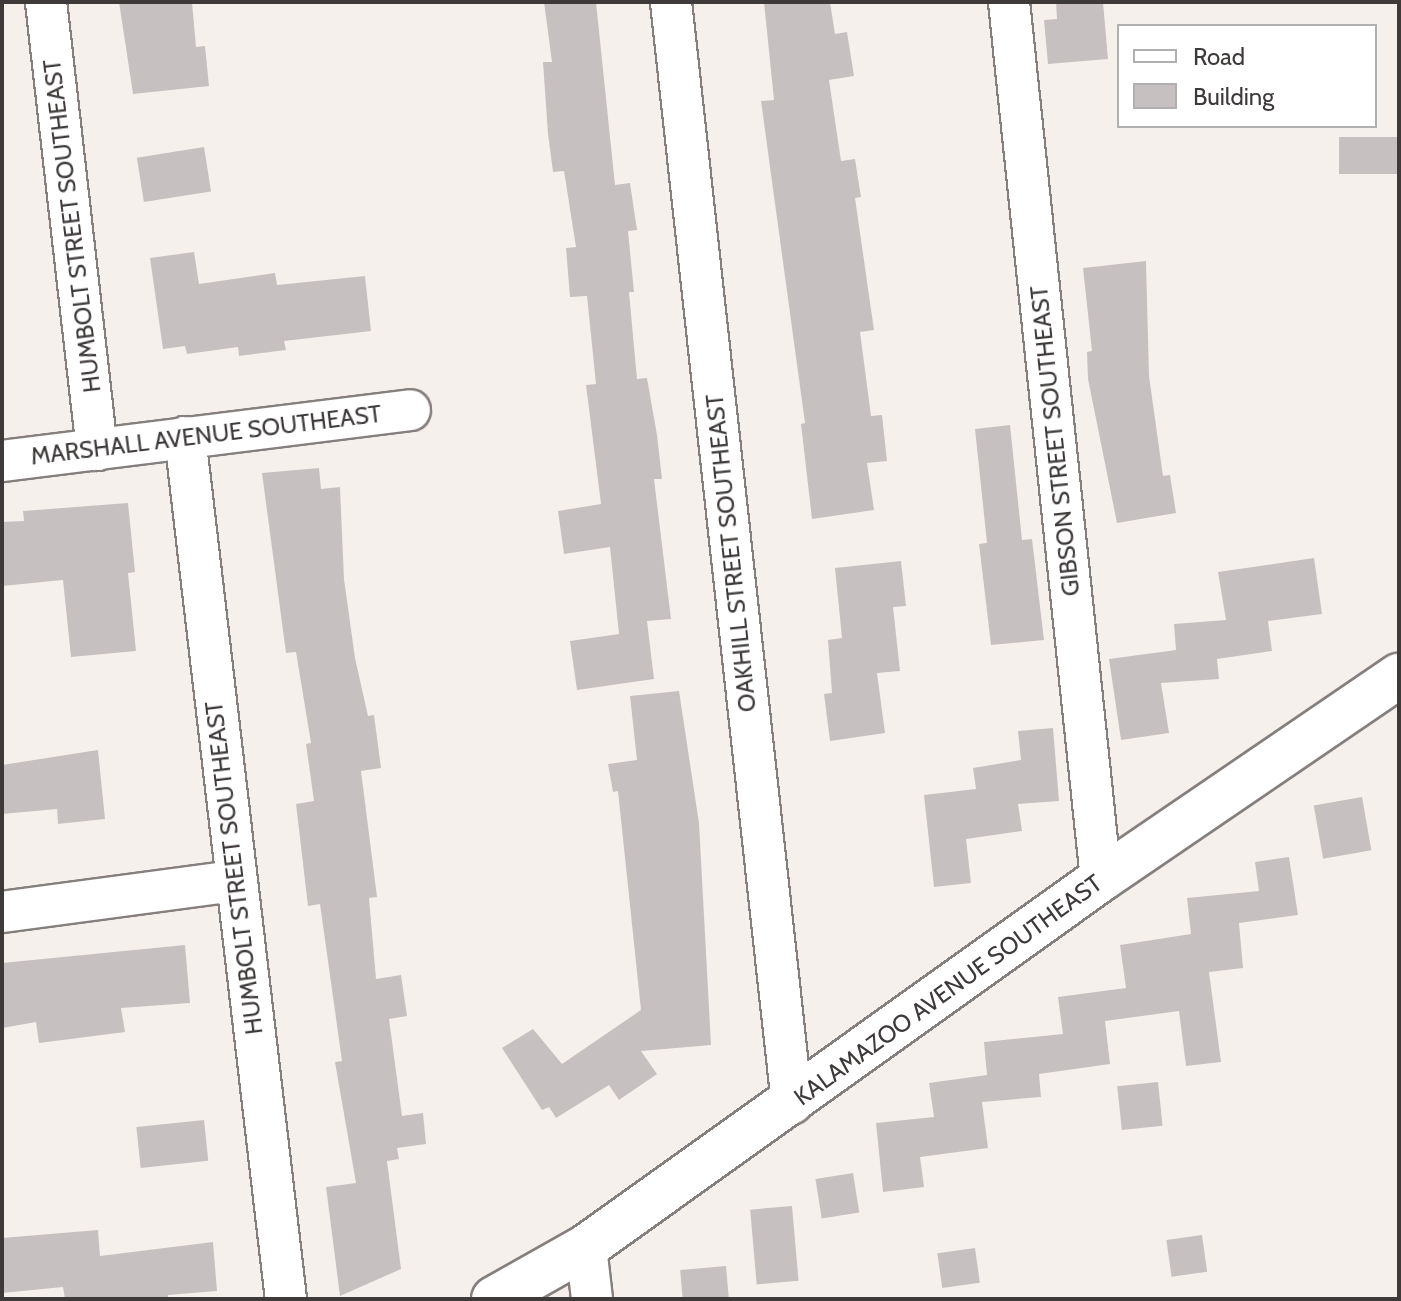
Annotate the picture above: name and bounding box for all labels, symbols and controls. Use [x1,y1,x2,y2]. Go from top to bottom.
legend [1117,24,1377,128]
text: Road [1193,42,1245,71]
street label: HUMBOLT STREET SOUTHEAST [37,58,107,394]
text: Building [1193,82,1274,111]
street label: GIBSON STREET SOUTHEAST [1024,284,1086,598]
street label: OAKHILL STREET SOUTHEAST [700,393,762,713]
street label: MARSHALL AVENUE SOUTHEAST [29,399,383,471]
street label: HUMBOLT STREET SOUTHEAST [199,700,269,1036]
street label: KALAMAZOO AVENUE SOUTHEAST [788,869,1108,1111]

